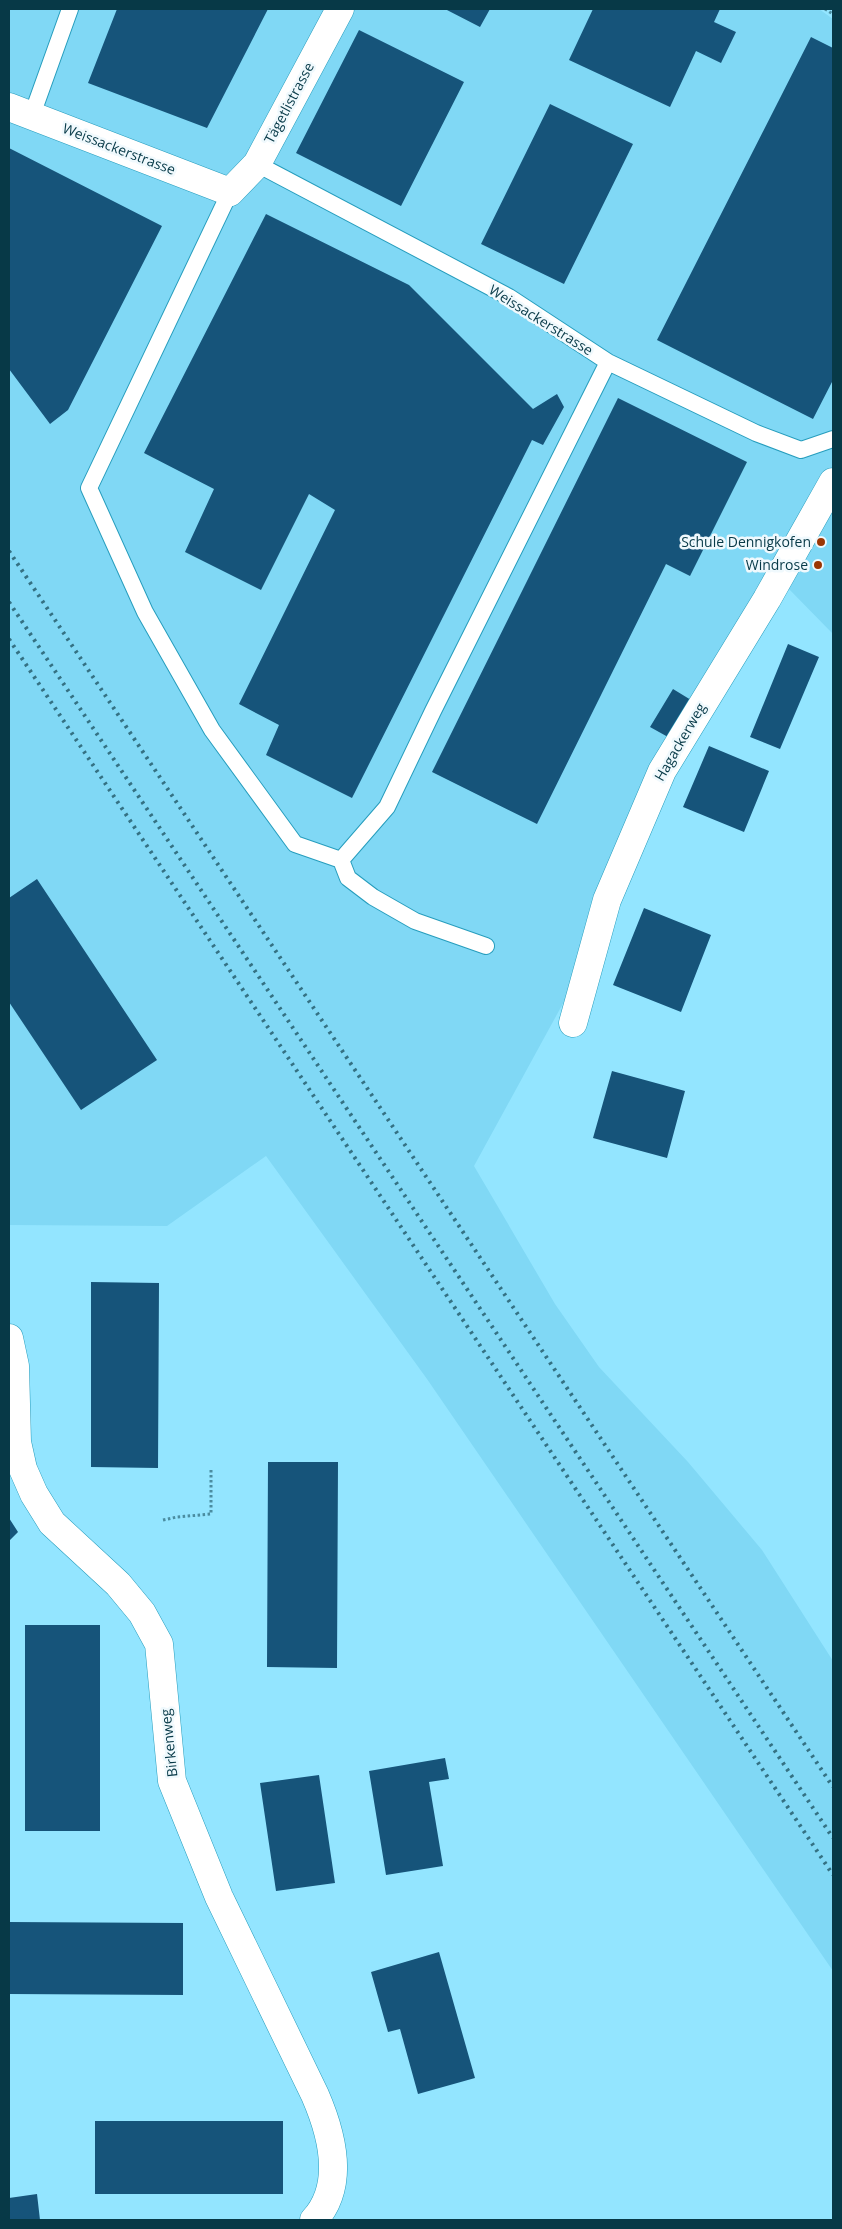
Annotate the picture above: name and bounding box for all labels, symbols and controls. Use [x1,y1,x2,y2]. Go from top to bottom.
street label: Tägetlistrasse [259,59,318,147]
street label: Weissackerstrasse [60,118,178,179]
street label: Weissackerstrasse [486,280,597,359]
place label: Schule Dennigkofen [681,532,811,551]
marker: Schule Dennigkofen [815,536,827,548]
place label: Windrose [746,555,808,574]
marker: Windrose [812,559,824,571]
street label: Hagackerweg [649,699,710,784]
street label: Birkenweg [155,1708,182,1778]

